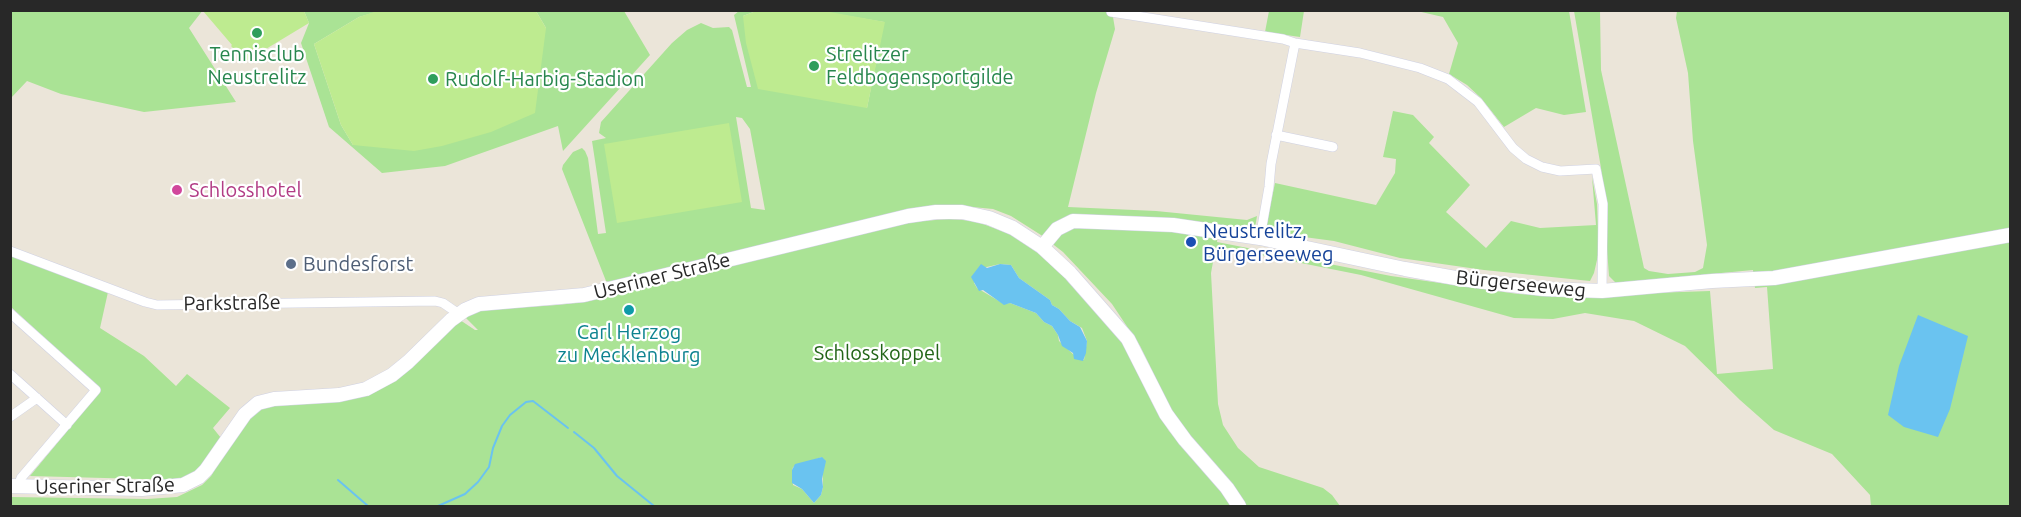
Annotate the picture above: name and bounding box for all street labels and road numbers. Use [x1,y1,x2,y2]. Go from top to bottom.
street label: Useriner Straße [591,247,733,305]
street label: Bürgerseeweg [1455,265,1587,303]
street label: Parkstraße [183,290,281,316]
street label: Useriner Straße [35,473,175,499]

